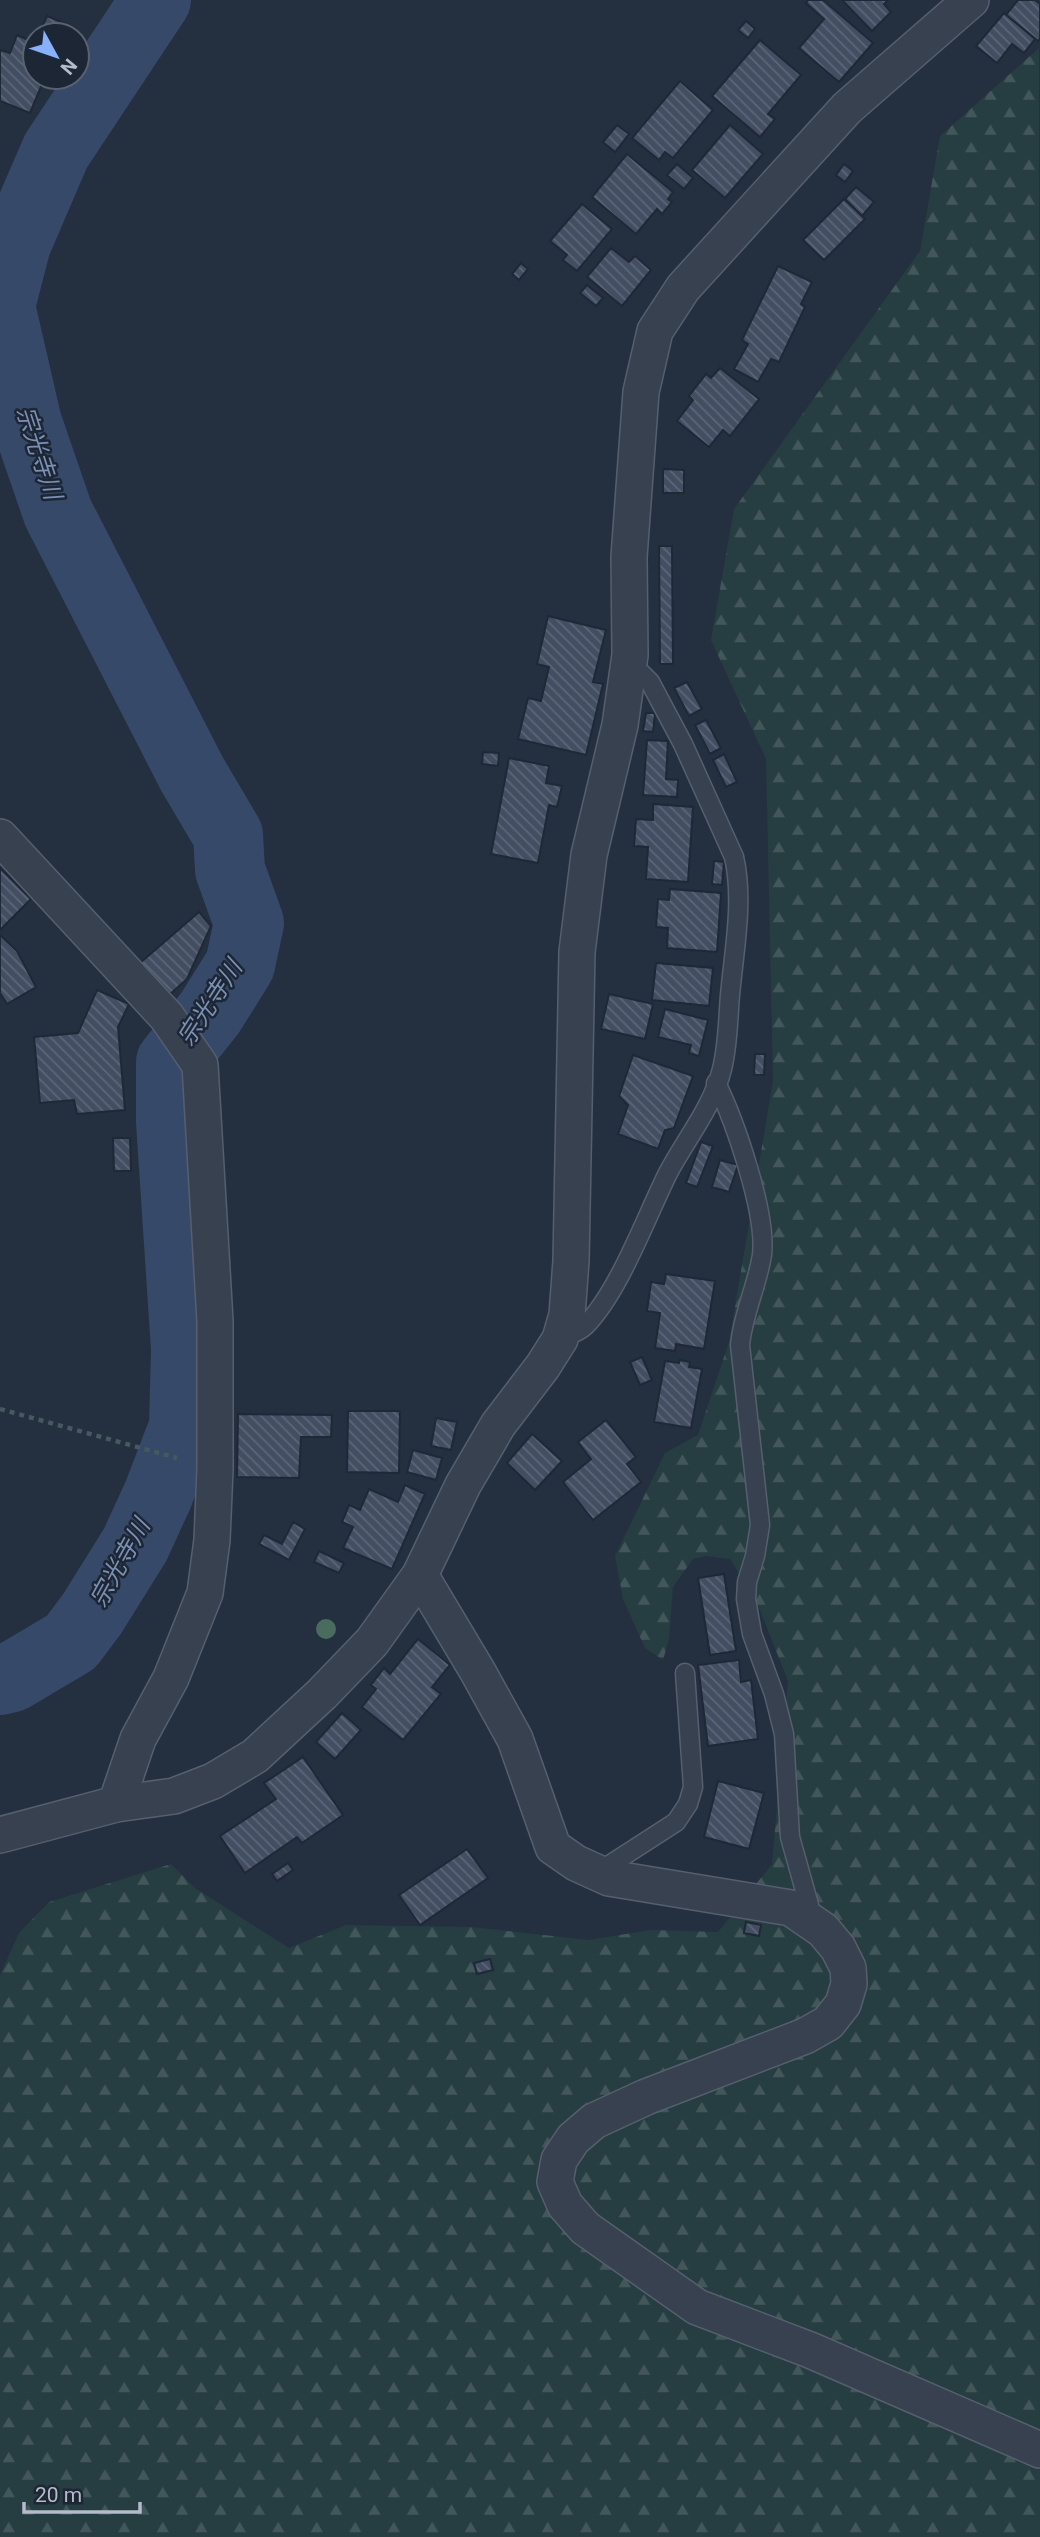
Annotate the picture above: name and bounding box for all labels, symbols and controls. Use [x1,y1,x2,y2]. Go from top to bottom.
north arrow [21,21,91,91]
text: N [56,54,82,79]
water label: 宗光寺川 [11,403,68,506]
water label: 宗光寺川 [172,953,250,1051]
water label: 宗光寺川 [84,1512,157,1612]
scale bar [24,2470,140,2514]
text: 20 m [35,2483,82,2507]

